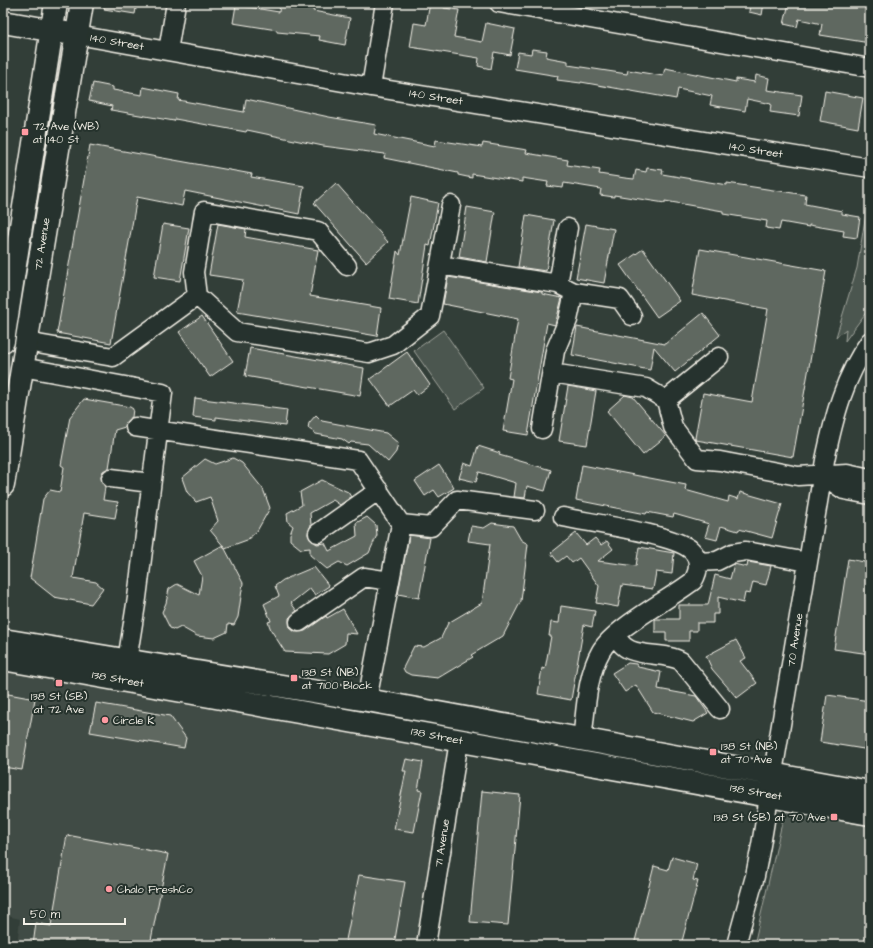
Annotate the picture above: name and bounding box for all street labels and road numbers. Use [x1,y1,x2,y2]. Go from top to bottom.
street label: 140 Street [89,30,146,54]
street label: 140 Street [408,85,464,109]
street label: 140 Street [728,138,784,162]
street label: 72 Avenue [30,217,54,271]
street label: 70 Avenue [783,612,807,668]
street label: 138 Street [91,667,146,691]
street label: 138 Street [410,724,465,748]
street label: 138 Street [729,780,784,804]
street label: 71 Avenue [431,818,453,868]

